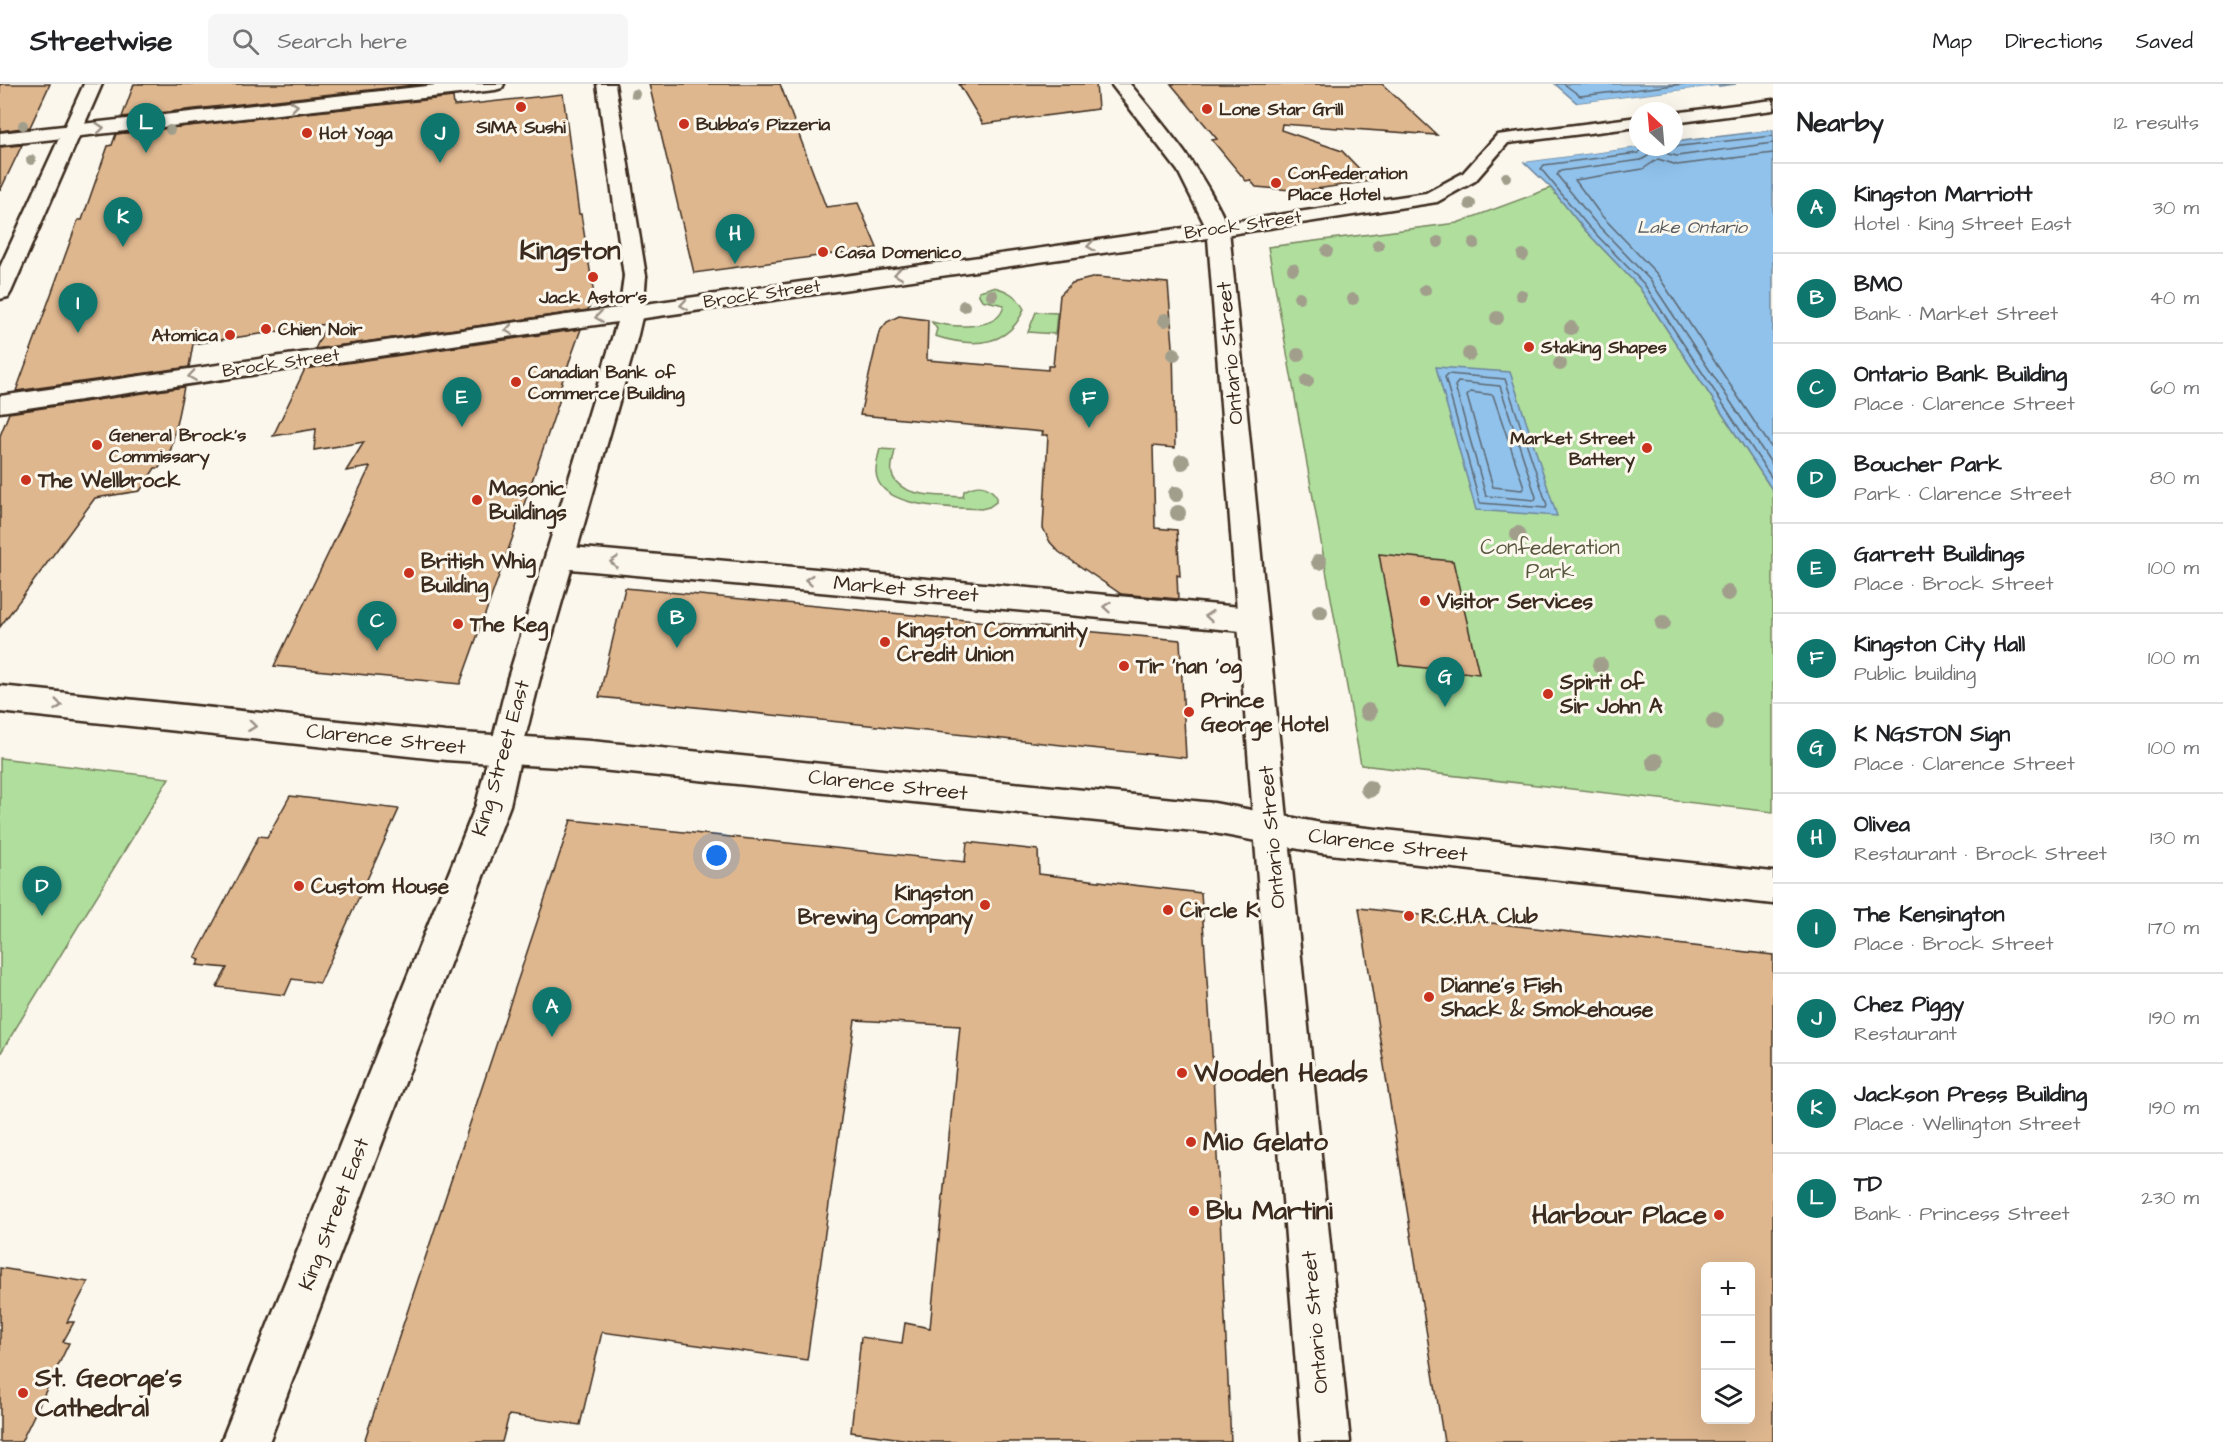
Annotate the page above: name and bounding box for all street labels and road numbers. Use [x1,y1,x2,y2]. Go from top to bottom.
street label: Brock Street [1183,204,1304,246]
street label: Brock Street [702,273,823,315]
street label: Ontario Street [1209,280,1251,426]
street label: Brock Street [221,342,342,384]
street label: Market Street [832,568,980,610]
street label: King Street East [465,676,539,840]
street label: Clarence Street [305,716,468,762]
street label: Clarence Street [807,762,970,808]
street label: Ontario Street [1251,764,1293,910]
street label: Clarence Street [1307,821,1470,869]
street label: King Street East [292,1133,378,1295]
street label: Ontario Street [1294,1249,1336,1395]

